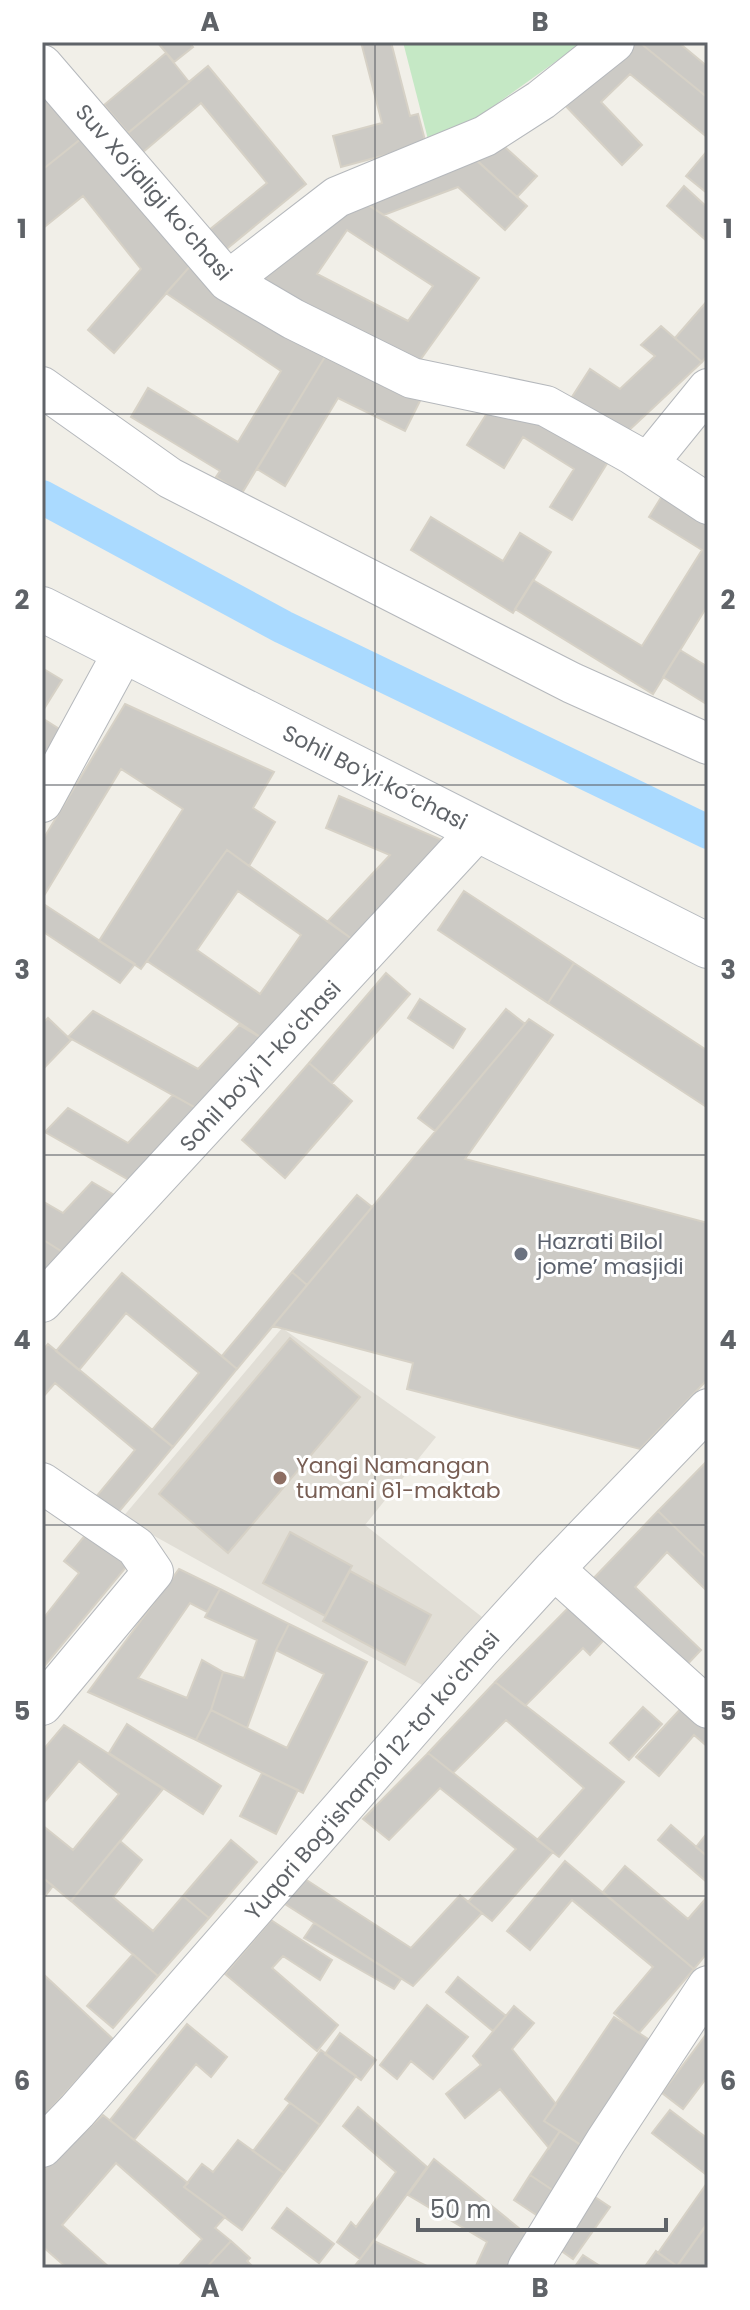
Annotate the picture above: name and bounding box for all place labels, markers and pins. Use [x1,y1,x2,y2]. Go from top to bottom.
place label: Hazrati Bilol jome’ masjidi [536,1226,684,1282]
marker: Hazrati Bilol jome’ masjidi [512,1245,530,1263]
place label: Yangi Namangan tumani 61-maktab [296,1450,501,1506]
marker: Yangi Namangan tumani 61-maktab [271,1469,289,1487]

